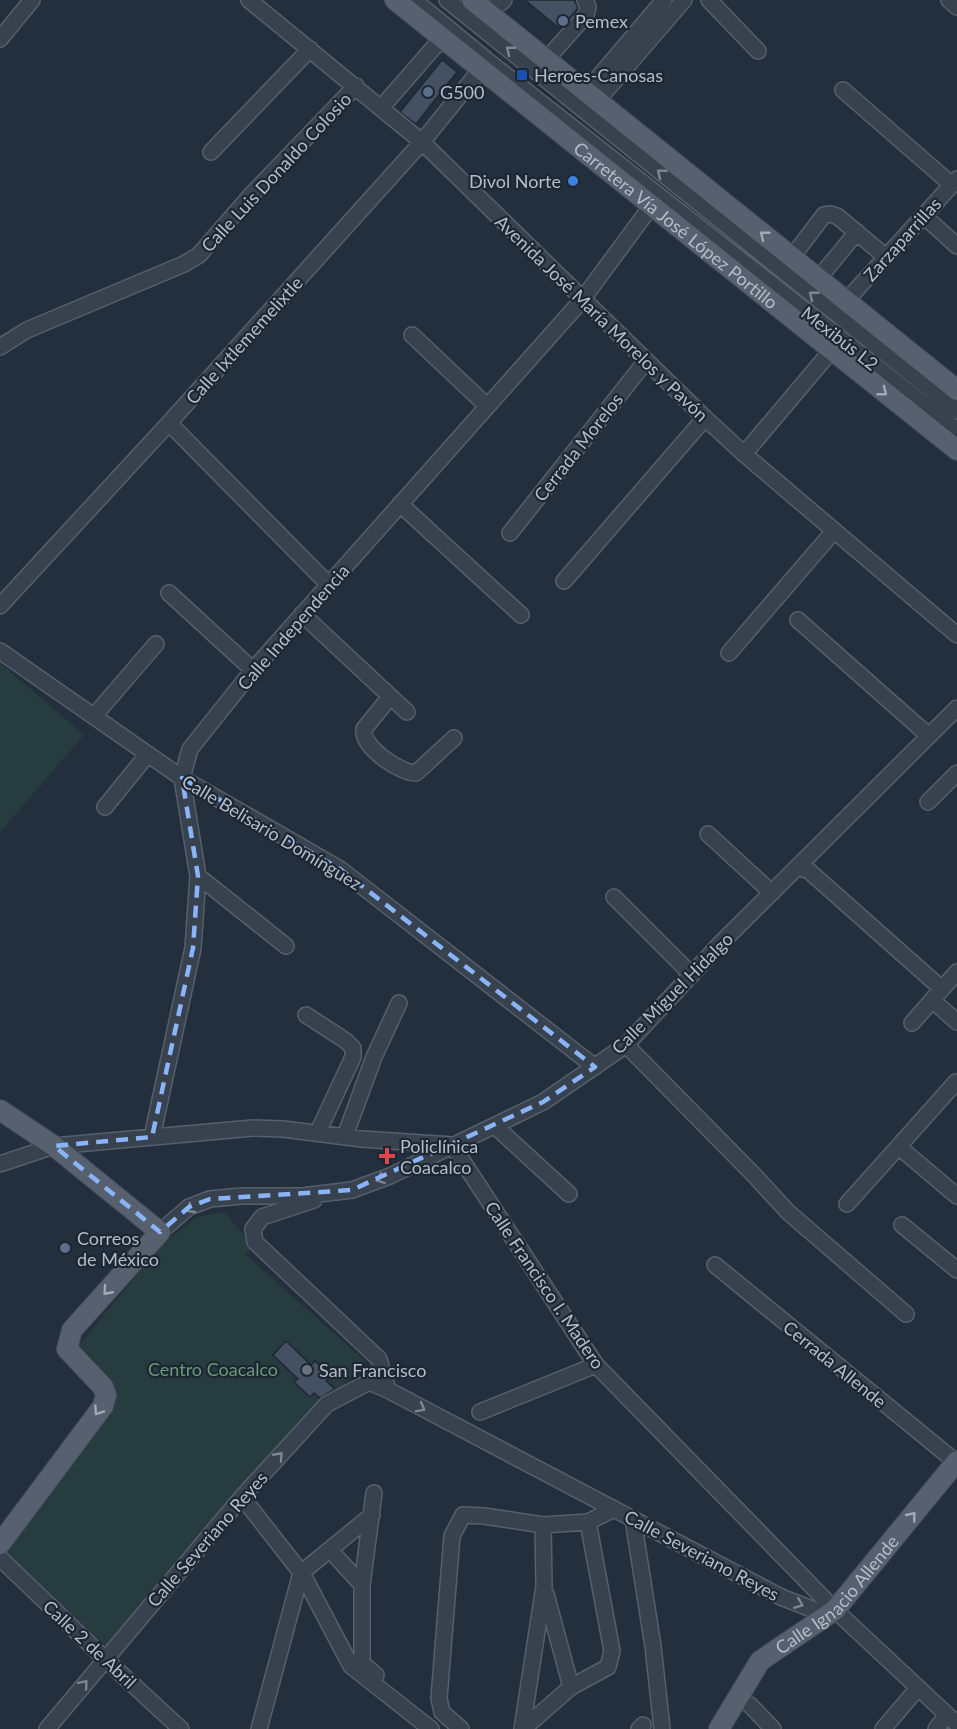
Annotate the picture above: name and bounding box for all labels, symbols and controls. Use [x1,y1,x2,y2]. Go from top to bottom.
place label: Pemex [575,10,628,32]
marker: Pemex [556,14,570,28]
one-way arrow [505,47,516,58]
place label: Heroes-Canosas [534,64,663,86]
marker: Heroes-Canosas [515,68,529,82]
place label: G500 [440,81,484,103]
marker: G500 [421,85,435,99]
street label: Calle Luis Donaldo Colosio [196,88,356,256]
street label: Carretera Vía José López Portillo [570,137,782,313]
one-way arrow [657,169,668,180]
place label: Divol Norte [469,170,561,192]
marker: Divol Norte [566,174,580,188]
street label: Zarzaparrillas [859,192,945,285]
street label: Avenida José María Morelos y Pavón [491,210,713,426]
one-way arrow [760,232,771,243]
street label: Calle Ixtlememelixtle [181,272,307,408]
one-way arrow [809,291,820,302]
street label: Mexibús L2 [797,301,883,375]
one-way arrow [876,384,887,395]
street label: Cerrada Morelos [529,388,627,506]
street label: Calle Independencia [232,560,354,694]
street label: Calle Belisario Domínguez [178,770,366,894]
street label: Calle Miguel Hidalgo [607,928,737,1058]
place label: Policlínica Coacalco [400,1135,478,1178]
marker: Policlínica Coacalco [378,1147,396,1165]
one-way arrow [375,1172,386,1185]
street label: Calle Francisco I. Madero [481,1197,609,1373]
one-way arrow [185,1202,196,1213]
place label: Correos de México [77,1227,159,1270]
marker: Correos de México [58,1241,72,1255]
one-way arrow [103,1284,114,1295]
street label: Cerrada Allende [779,1316,891,1412]
park label: Centro Coacalco [148,1358,278,1380]
place label: San Francisco [319,1359,426,1381]
marker: San Francisco [300,1363,314,1377]
one-way arrow [415,1401,425,1412]
one-way arrow [94,1405,105,1416]
one-way arrow [272,1452,283,1463]
street label: Calle Severiano Reyes [142,1467,272,1611]
street label: Calle Severiano Reyes [621,1505,783,1605]
one-way arrow [905,1512,916,1523]
street label: Calle Ignacio Allende [771,1530,903,1658]
street label: Calle 2 de Abril [39,1595,141,1693]
one-way arrow [793,1597,804,1609]
one-way arrow [77,1680,88,1691]

